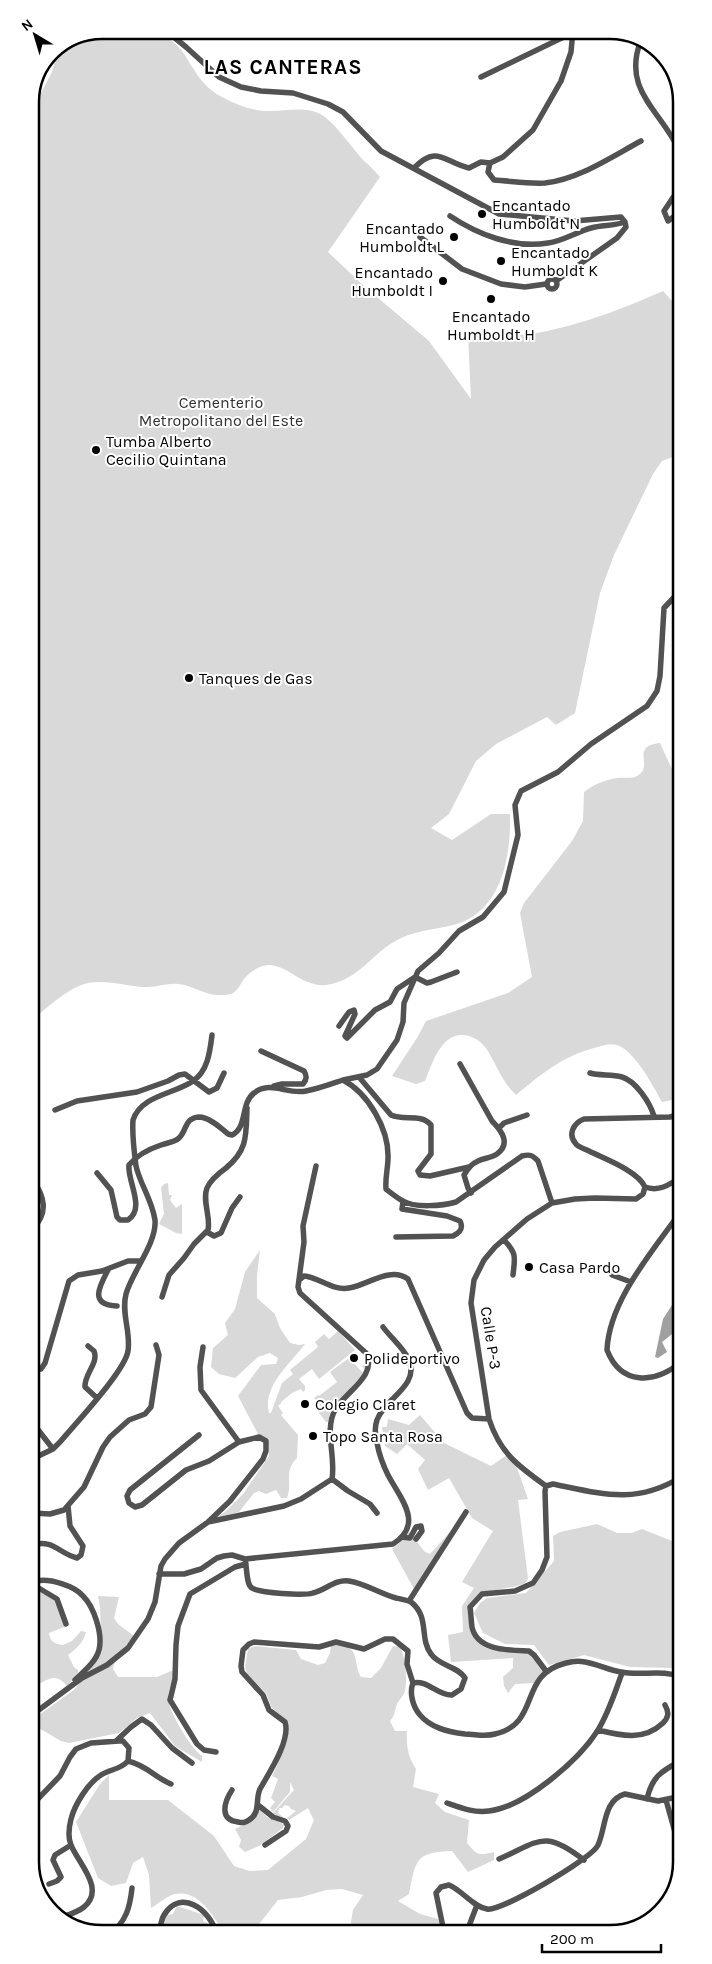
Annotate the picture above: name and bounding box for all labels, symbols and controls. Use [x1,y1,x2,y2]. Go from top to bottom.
north arrow [10,10,60,60]
text: N [18,15,36,35]
district label: LAS CANTERAS [203,55,363,79]
place label: Encantado Humboldt N [492,196,580,233]
marker: Encantado Humboldt N [476,208,488,220]
place label: Encantado Humboldt L [359,219,445,256]
marker: Encantado Humboldt L [448,231,460,243]
place label: Encantado Humboldt K [511,243,598,280]
marker: Encantado Humboldt K [495,255,507,267]
place label: Encantado Humboldt I [351,263,433,300]
marker: Encantado Humboldt I [437,275,449,287]
marker: Encantado Humboldt H [485,293,497,305]
place label: Encantado Humboldt H [447,307,535,344]
park label: Cementerio Metropolitano del Este [139,393,303,430]
place label: Tumba Alberto Cecilio Quintana [106,432,227,469]
marker: Tumba Alberto Cecilio Quintana [90,444,102,456]
place label: Tanques de Gas [199,669,313,688]
marker: Tanques de Gas [183,672,195,684]
place label: Casa Pardo [539,1258,620,1277]
marker: Casa Pardo [523,1261,535,1273]
street label: Calle P-3 [477,1305,505,1371]
place label: Polideportivo [364,1349,460,1368]
marker: Polideportivo [348,1352,360,1364]
place label: Colegio Claret [315,1395,416,1414]
marker: Colegio Claret [299,1398,311,1410]
place label: Topo Santa Rosa [323,1427,443,1446]
marker: Topo Santa Rosa [307,1430,319,1442]
scale bar [542,1922,661,1954]
text: 200 m [550,1930,594,1948]

